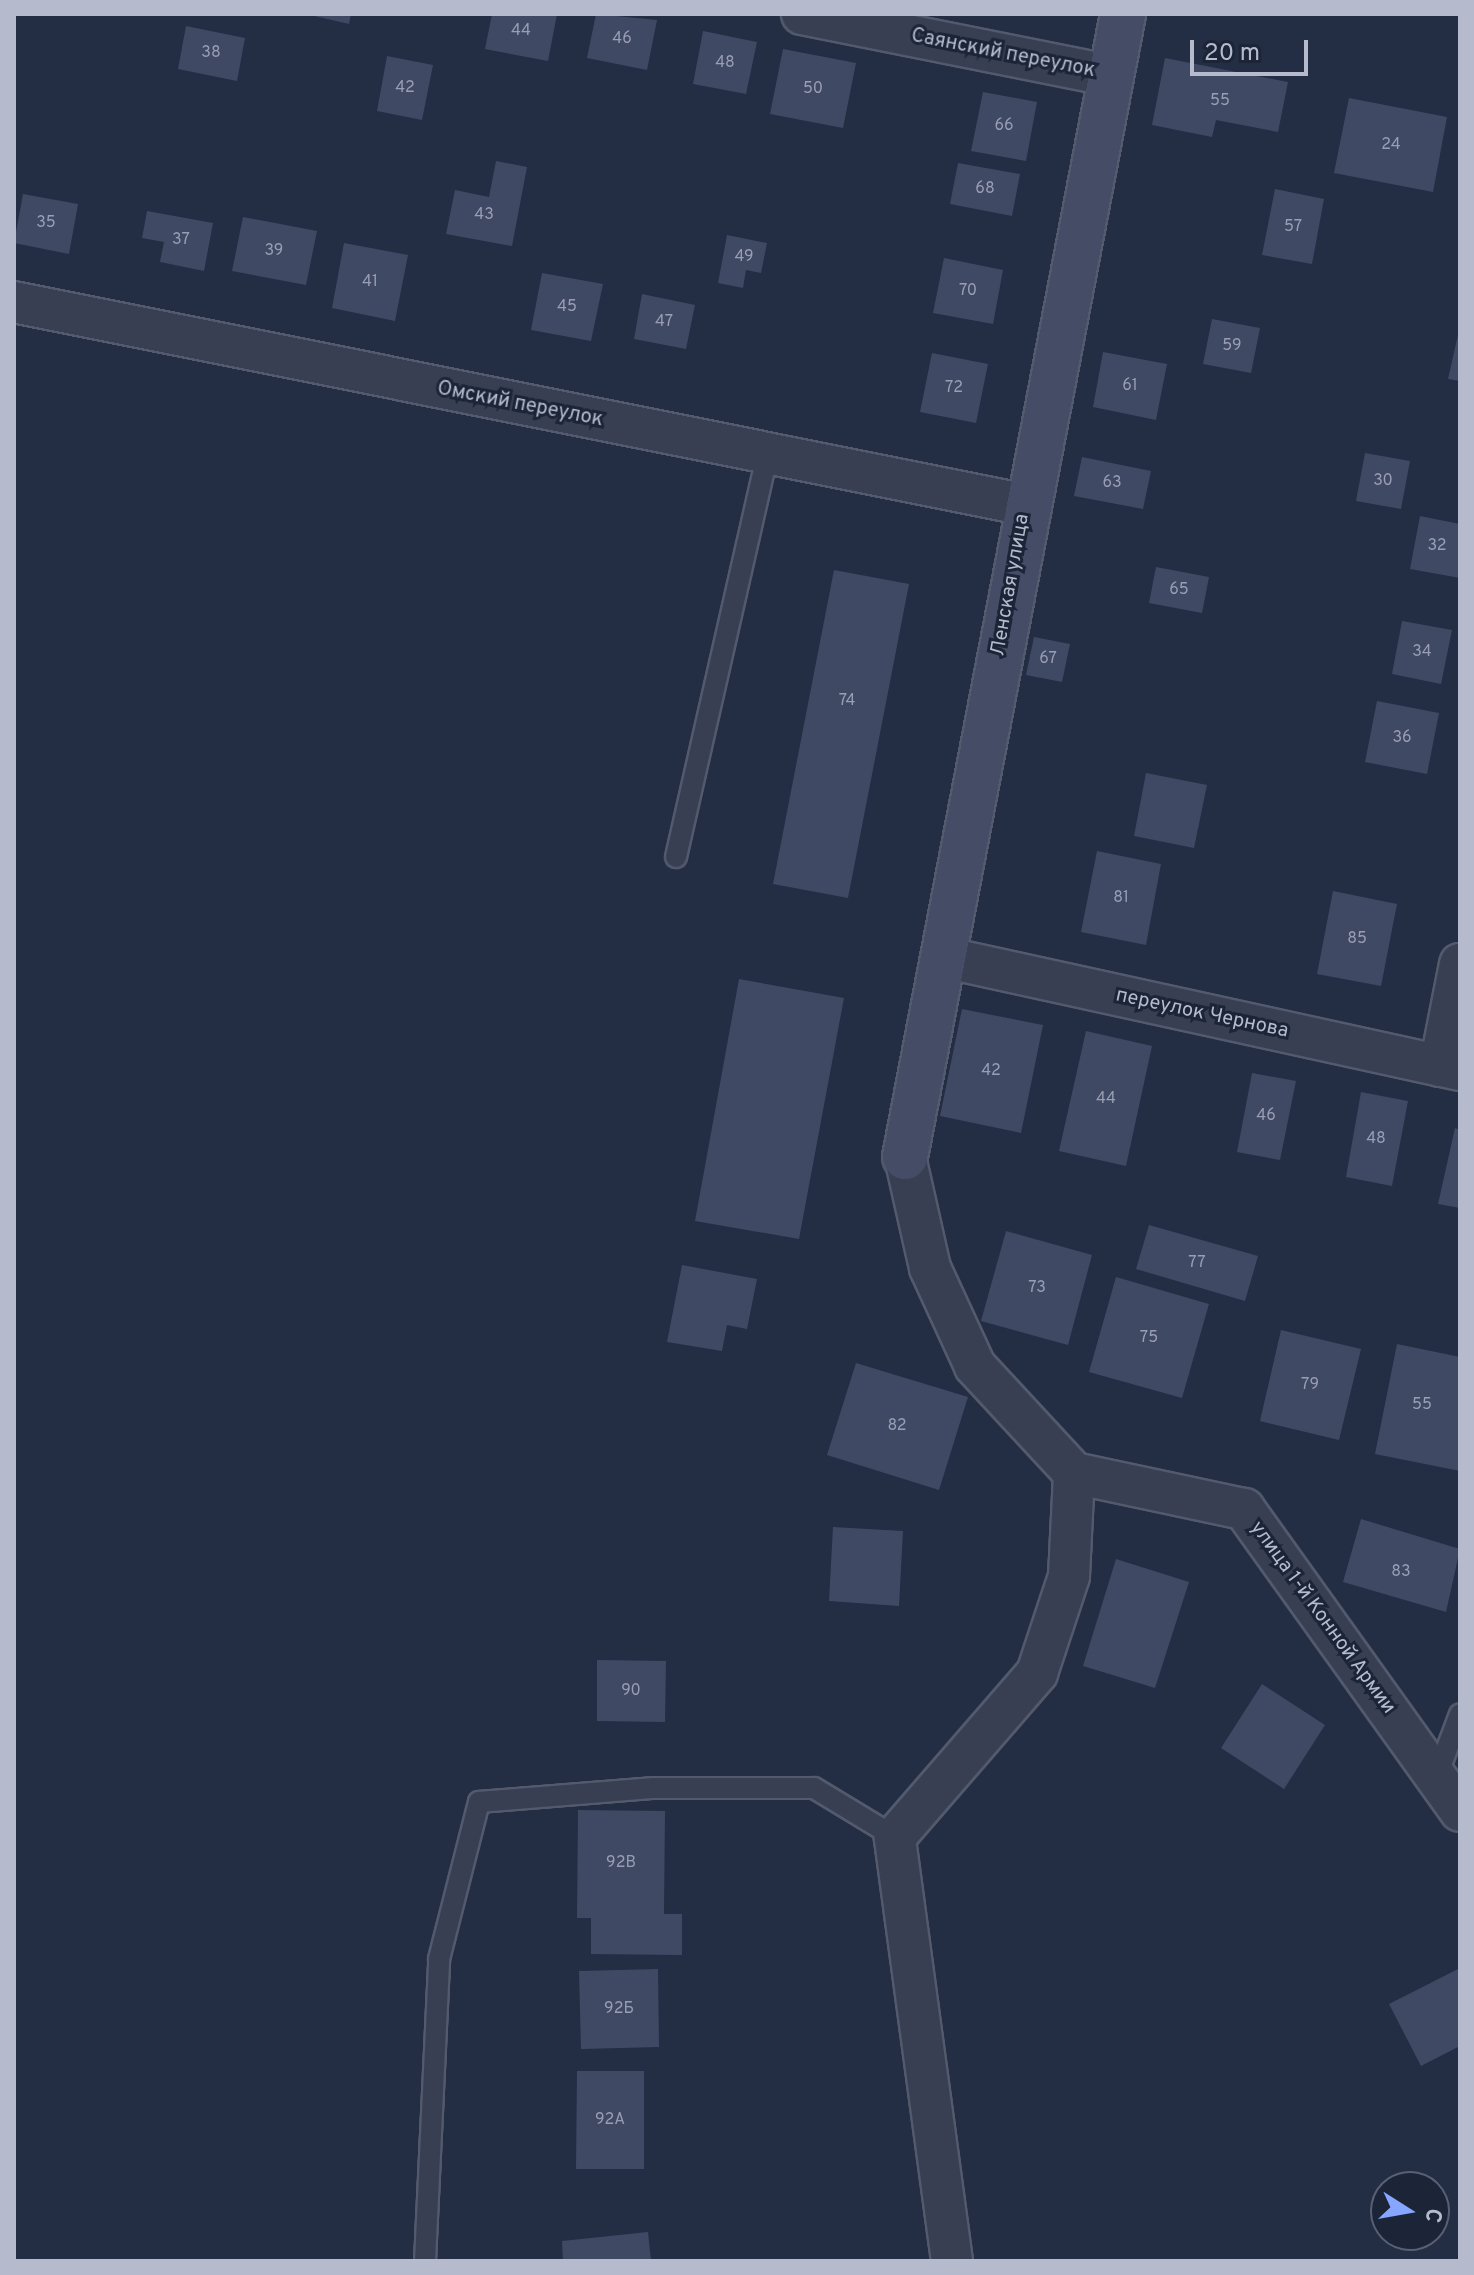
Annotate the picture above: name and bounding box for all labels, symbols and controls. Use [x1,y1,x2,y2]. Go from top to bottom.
house number: 44 [511,21,531,41]
street label: Саянский переулок [909,24,1097,84]
scale bar [1194,24,1312,74]
house number: 46 [612,29,632,49]
text: 20 m [1204,39,1260,69]
house number: 38 [201,43,221,63]
house number: 48 [715,53,735,73]
house number: 42 [395,78,415,98]
house number: 50 [803,79,823,99]
house number: 55 [1210,91,1230,111]
house number: 66 [994,116,1014,136]
house number: 24 [1381,135,1401,155]
house number: 68 [975,179,995,199]
house number: 43 [474,205,494,225]
house number: 35 [36,213,56,233]
house number: 57 [1284,217,1302,237]
house number: 37 [172,230,190,250]
house number: 39 [265,241,283,261]
house number: 49 [734,247,754,267]
house number: 41 [362,272,378,292]
house number: 70 [959,281,977,301]
house number: 45 [557,297,577,317]
house number: 47 [655,312,673,332]
house number: 59 [1222,336,1242,356]
house number: 61 [1122,376,1138,396]
street label: Омский переулок [435,377,605,433]
house number: 72 [945,378,963,398]
house number: 30 [1373,471,1393,491]
house number: 63 [1102,473,1122,493]
street label: Ленская улица [987,512,1035,658]
house number: 32 [1427,536,1447,556]
house number: 65 [1169,580,1189,600]
house number: 34 [1412,642,1432,662]
house number: 67 [1039,649,1057,669]
house number: 74 [839,691,855,711]
house number: 36 [1392,728,1412,748]
house number: 81 [1113,888,1129,908]
house number: 85 [1347,929,1367,949]
street label: переулок Чернова [1114,984,1290,1044]
house number: 42 [981,1061,1001,1081]
house number: 44 [1096,1089,1116,1109]
house number: 46 [1256,1106,1276,1126]
house number: 48 [1366,1129,1386,1149]
house number: 77 [1188,1253,1206,1273]
house number: 73 [1028,1278,1046,1298]
house number: 75 [1140,1328,1158,1348]
house number: 79 [1301,1375,1319,1395]
house number: 55 [1412,1395,1432,1415]
house number: 82 [887,1416,907,1436]
street label: улица 1-й Конной Армии [1244,1517,1400,1719]
house number: 83 [1391,1562,1411,1582]
house number: 90 [621,1681,641,1701]
house number: 92В [606,1853,636,1873]
house number: 92Б [604,1999,634,2019]
house number: 92А [595,2110,625,2130]
north arrow [1370,2171,1450,2251]
text: С [1417,2206,1447,2225]

